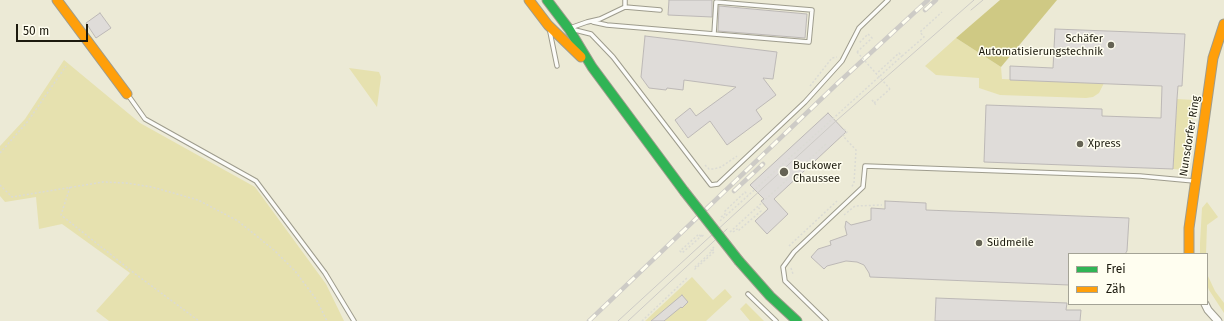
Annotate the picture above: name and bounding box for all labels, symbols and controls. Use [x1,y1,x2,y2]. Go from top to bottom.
scale bar [18,16,90,42]
text: 50 m [23,24,49,38]
place label: Schäfer Automatisierungstechnik [979,32,1103,58]
marker: Schäfer Automatisierungstechnik [1106,40,1116,50]
street label: Nunsdorfer Ring [1177,95,1203,177]
place label: Xpress [1088,137,1121,151]
marker: Xpress [1075,139,1085,149]
place label: Buckower Chaussee [793,159,841,185]
marker: Buckower Chaussee [778,166,790,178]
place label: Südmeile [987,236,1034,250]
marker: Südmeile [974,238,984,248]
legend [1068,253,1208,305]
text: Frei [1106,262,1126,276]
text: Zäh [1106,282,1126,296]

